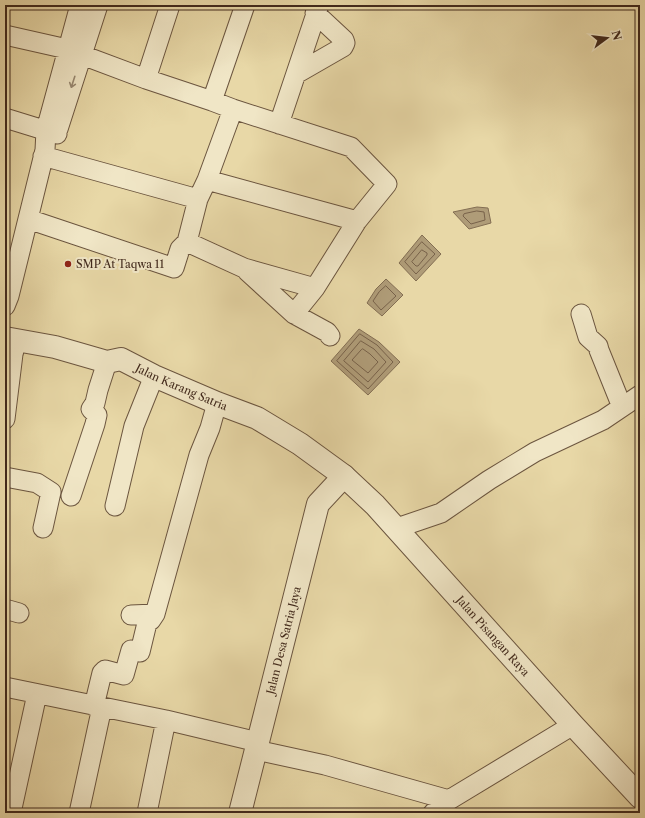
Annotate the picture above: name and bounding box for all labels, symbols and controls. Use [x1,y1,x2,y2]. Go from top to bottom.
north arrow [587,18,627,58]
text: N [609,29,625,42]
one-way arrow [69,76,76,89]
place label: SMP At Taqwa 11 [76,257,164,271]
marker: SMP At Taqwa 11 [63,259,73,269]
street label: Jalan Karang Satria [131,360,230,413]
street label: Jalan Desa Satria Jaya [263,585,304,698]
street label: Jalan Pisangan Raya [452,591,533,679]

